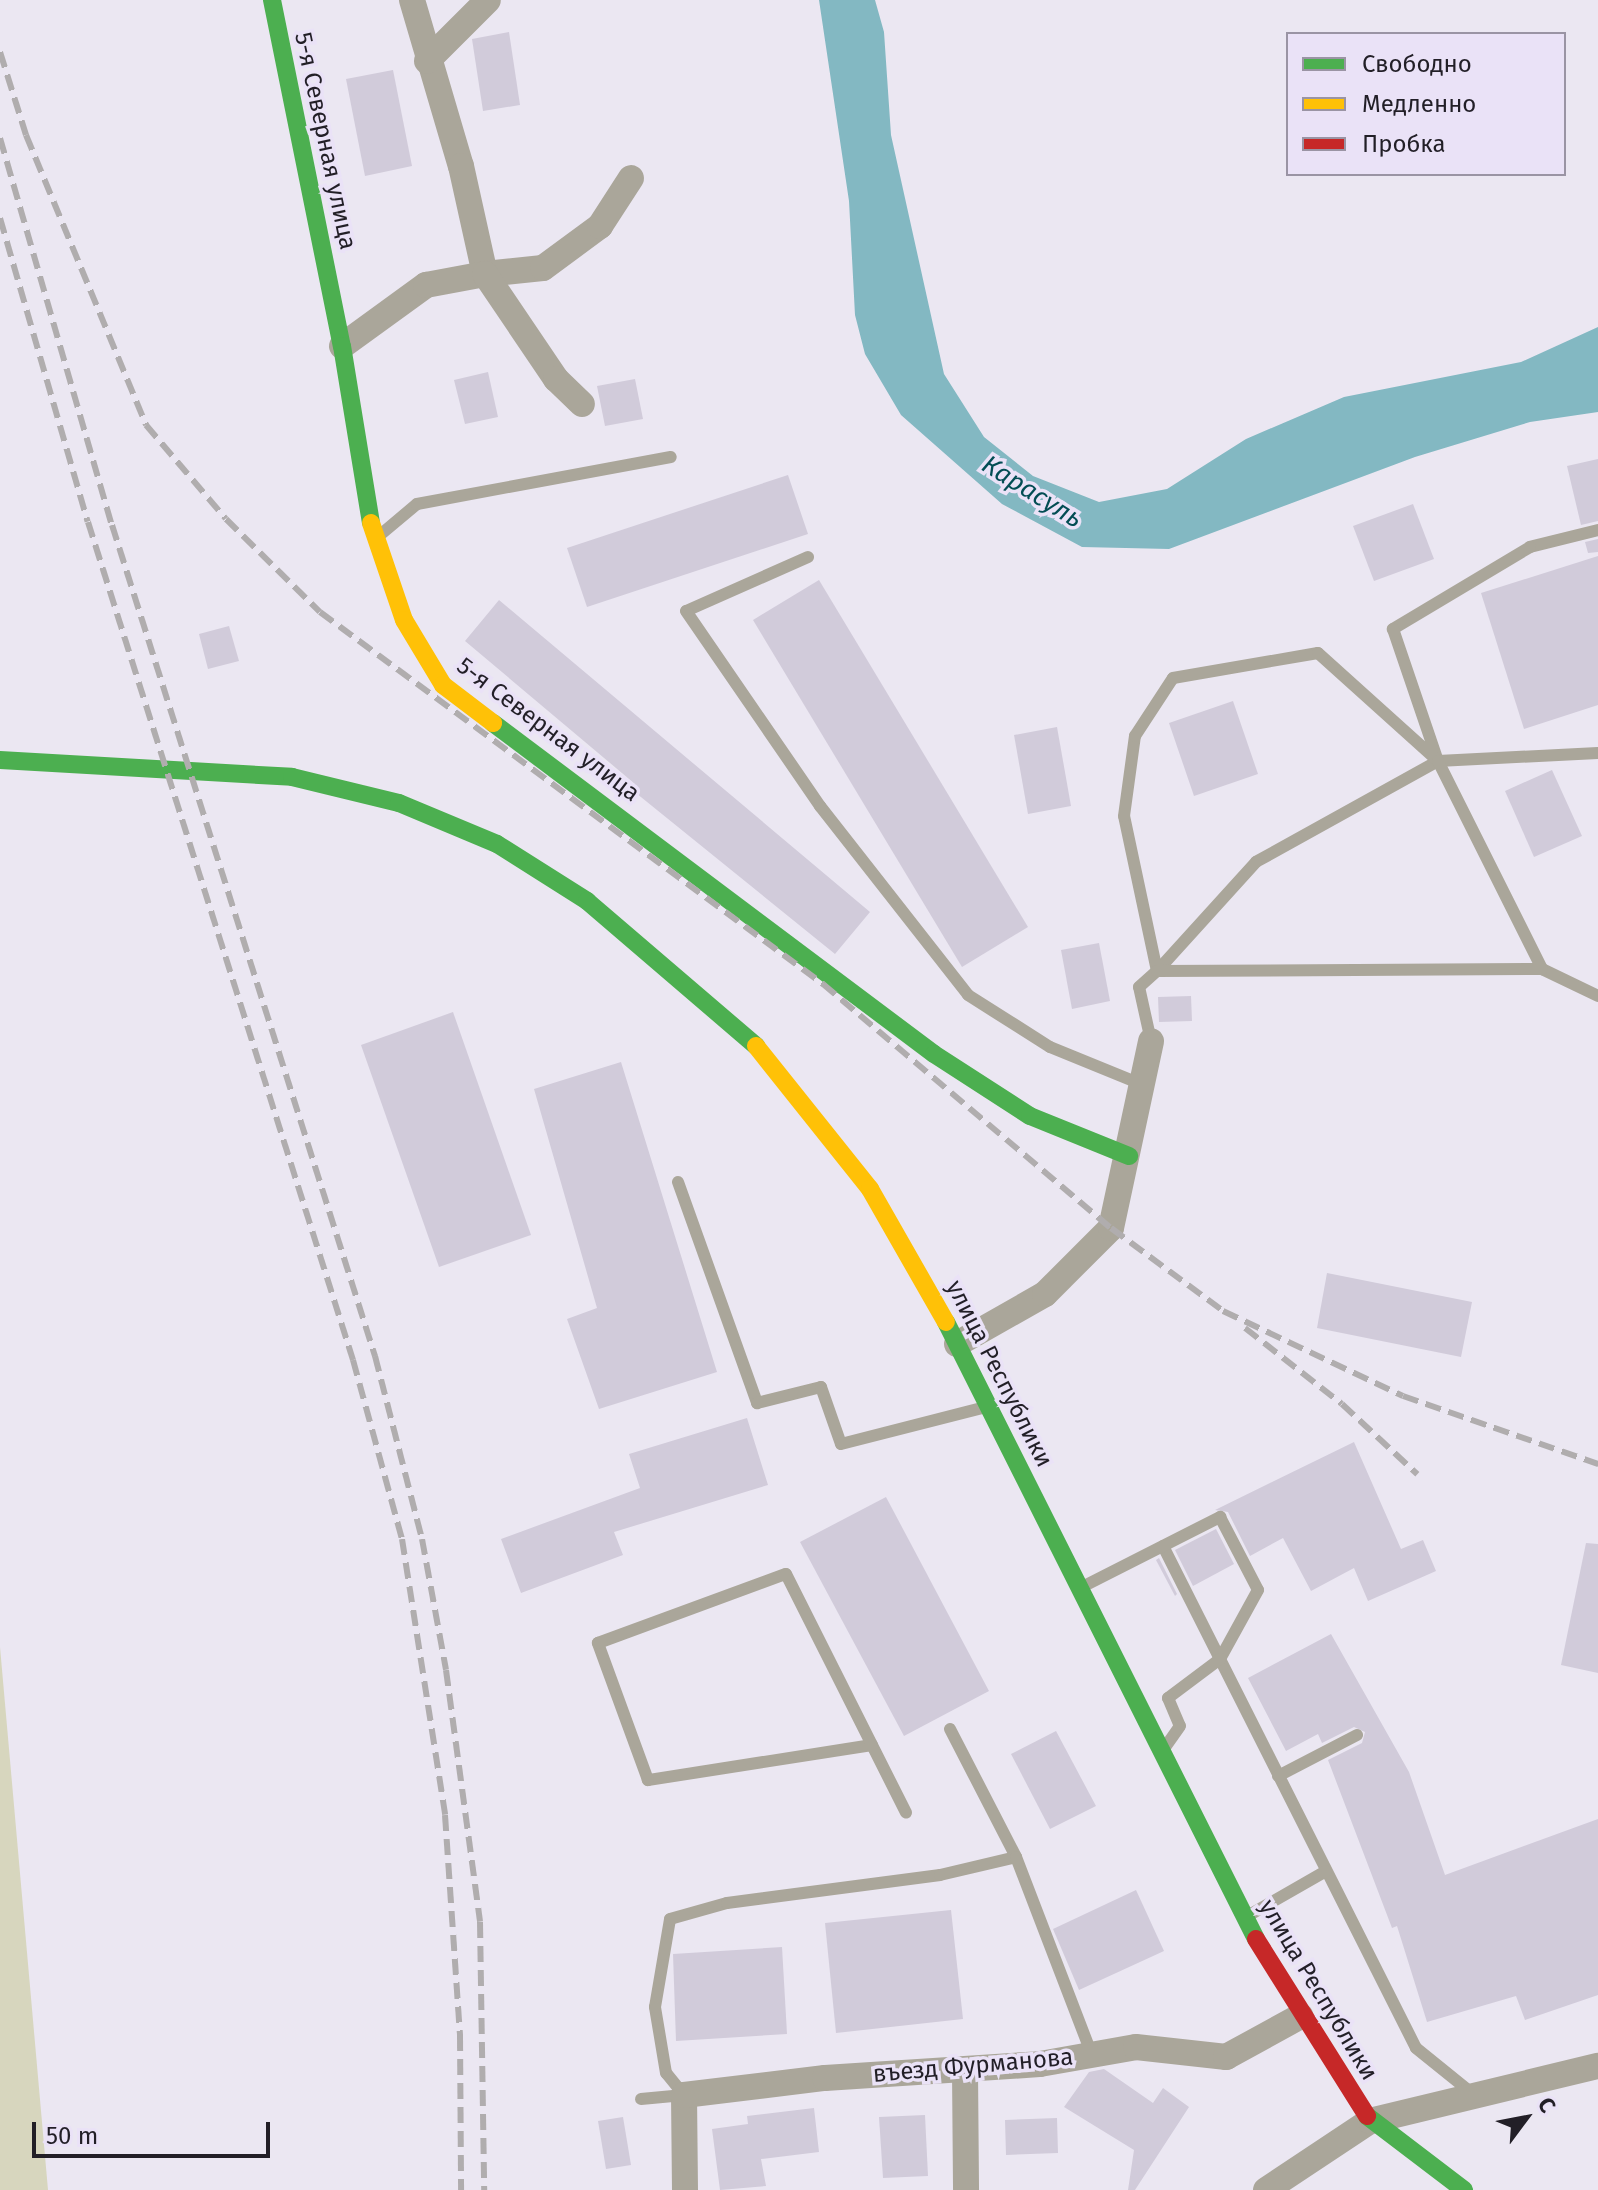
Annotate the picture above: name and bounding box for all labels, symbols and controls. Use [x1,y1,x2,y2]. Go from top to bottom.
street label: 5-я Северная улица [288,30,362,252]
legend [1286,32,1566,176]
text: Свободно [1362,50,1472,78]
text: Медленно [1362,90,1476,118]
text: Пробка [1362,130,1446,158]
water label: Карасуль [976,449,1088,535]
street label: 5-я Северная улица [451,652,645,808]
street label: улица Республики [939,1276,1059,1472]
street label: улица Республики [1253,1894,1383,2086]
street label: въезд Фурманова [872,2043,1074,2089]
north arrow [1486,2078,1566,2158]
text: С [1532,2092,1562,2118]
scale bar [36,2106,274,2156]
text: 50 m [46,2122,98,2150]

